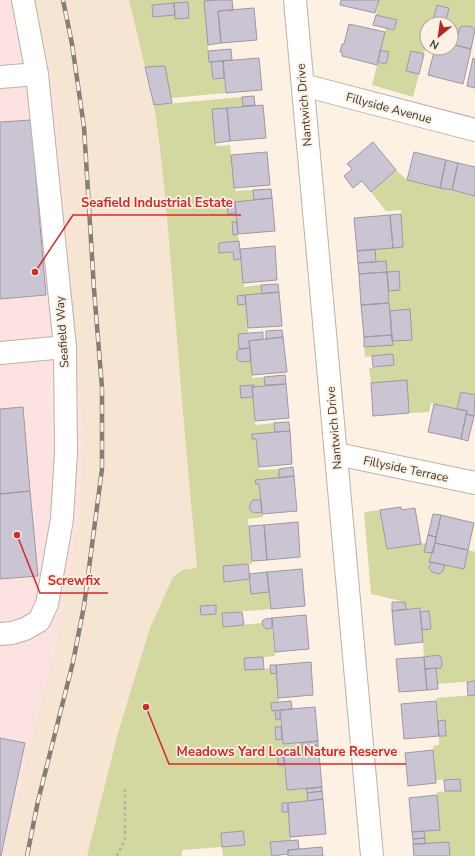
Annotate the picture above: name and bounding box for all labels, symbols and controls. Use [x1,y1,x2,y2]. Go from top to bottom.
north arrow [419,16,459,56]
text: N [427,36,442,53]
street label: Nantwich Drive [292,63,316,147]
street label: Fillyside Avenue [344,89,434,127]
callout: Seafield Industrial Estate [73,190,241,215]
text: Seafield Industrial Estate [81,194,233,212]
street label: Seafield Way [51,295,72,368]
street label: Nantwich Drive [322,386,346,470]
street label: Fillyside Terrace [362,452,450,486]
callout: Screwfix [40,568,108,593]
text: Screwfix [48,572,101,590]
callout: Meadows Yard Local Nature Reserve [169,739,406,764]
text: Meadows Yard Local Nature Reserve [177,743,397,761]

